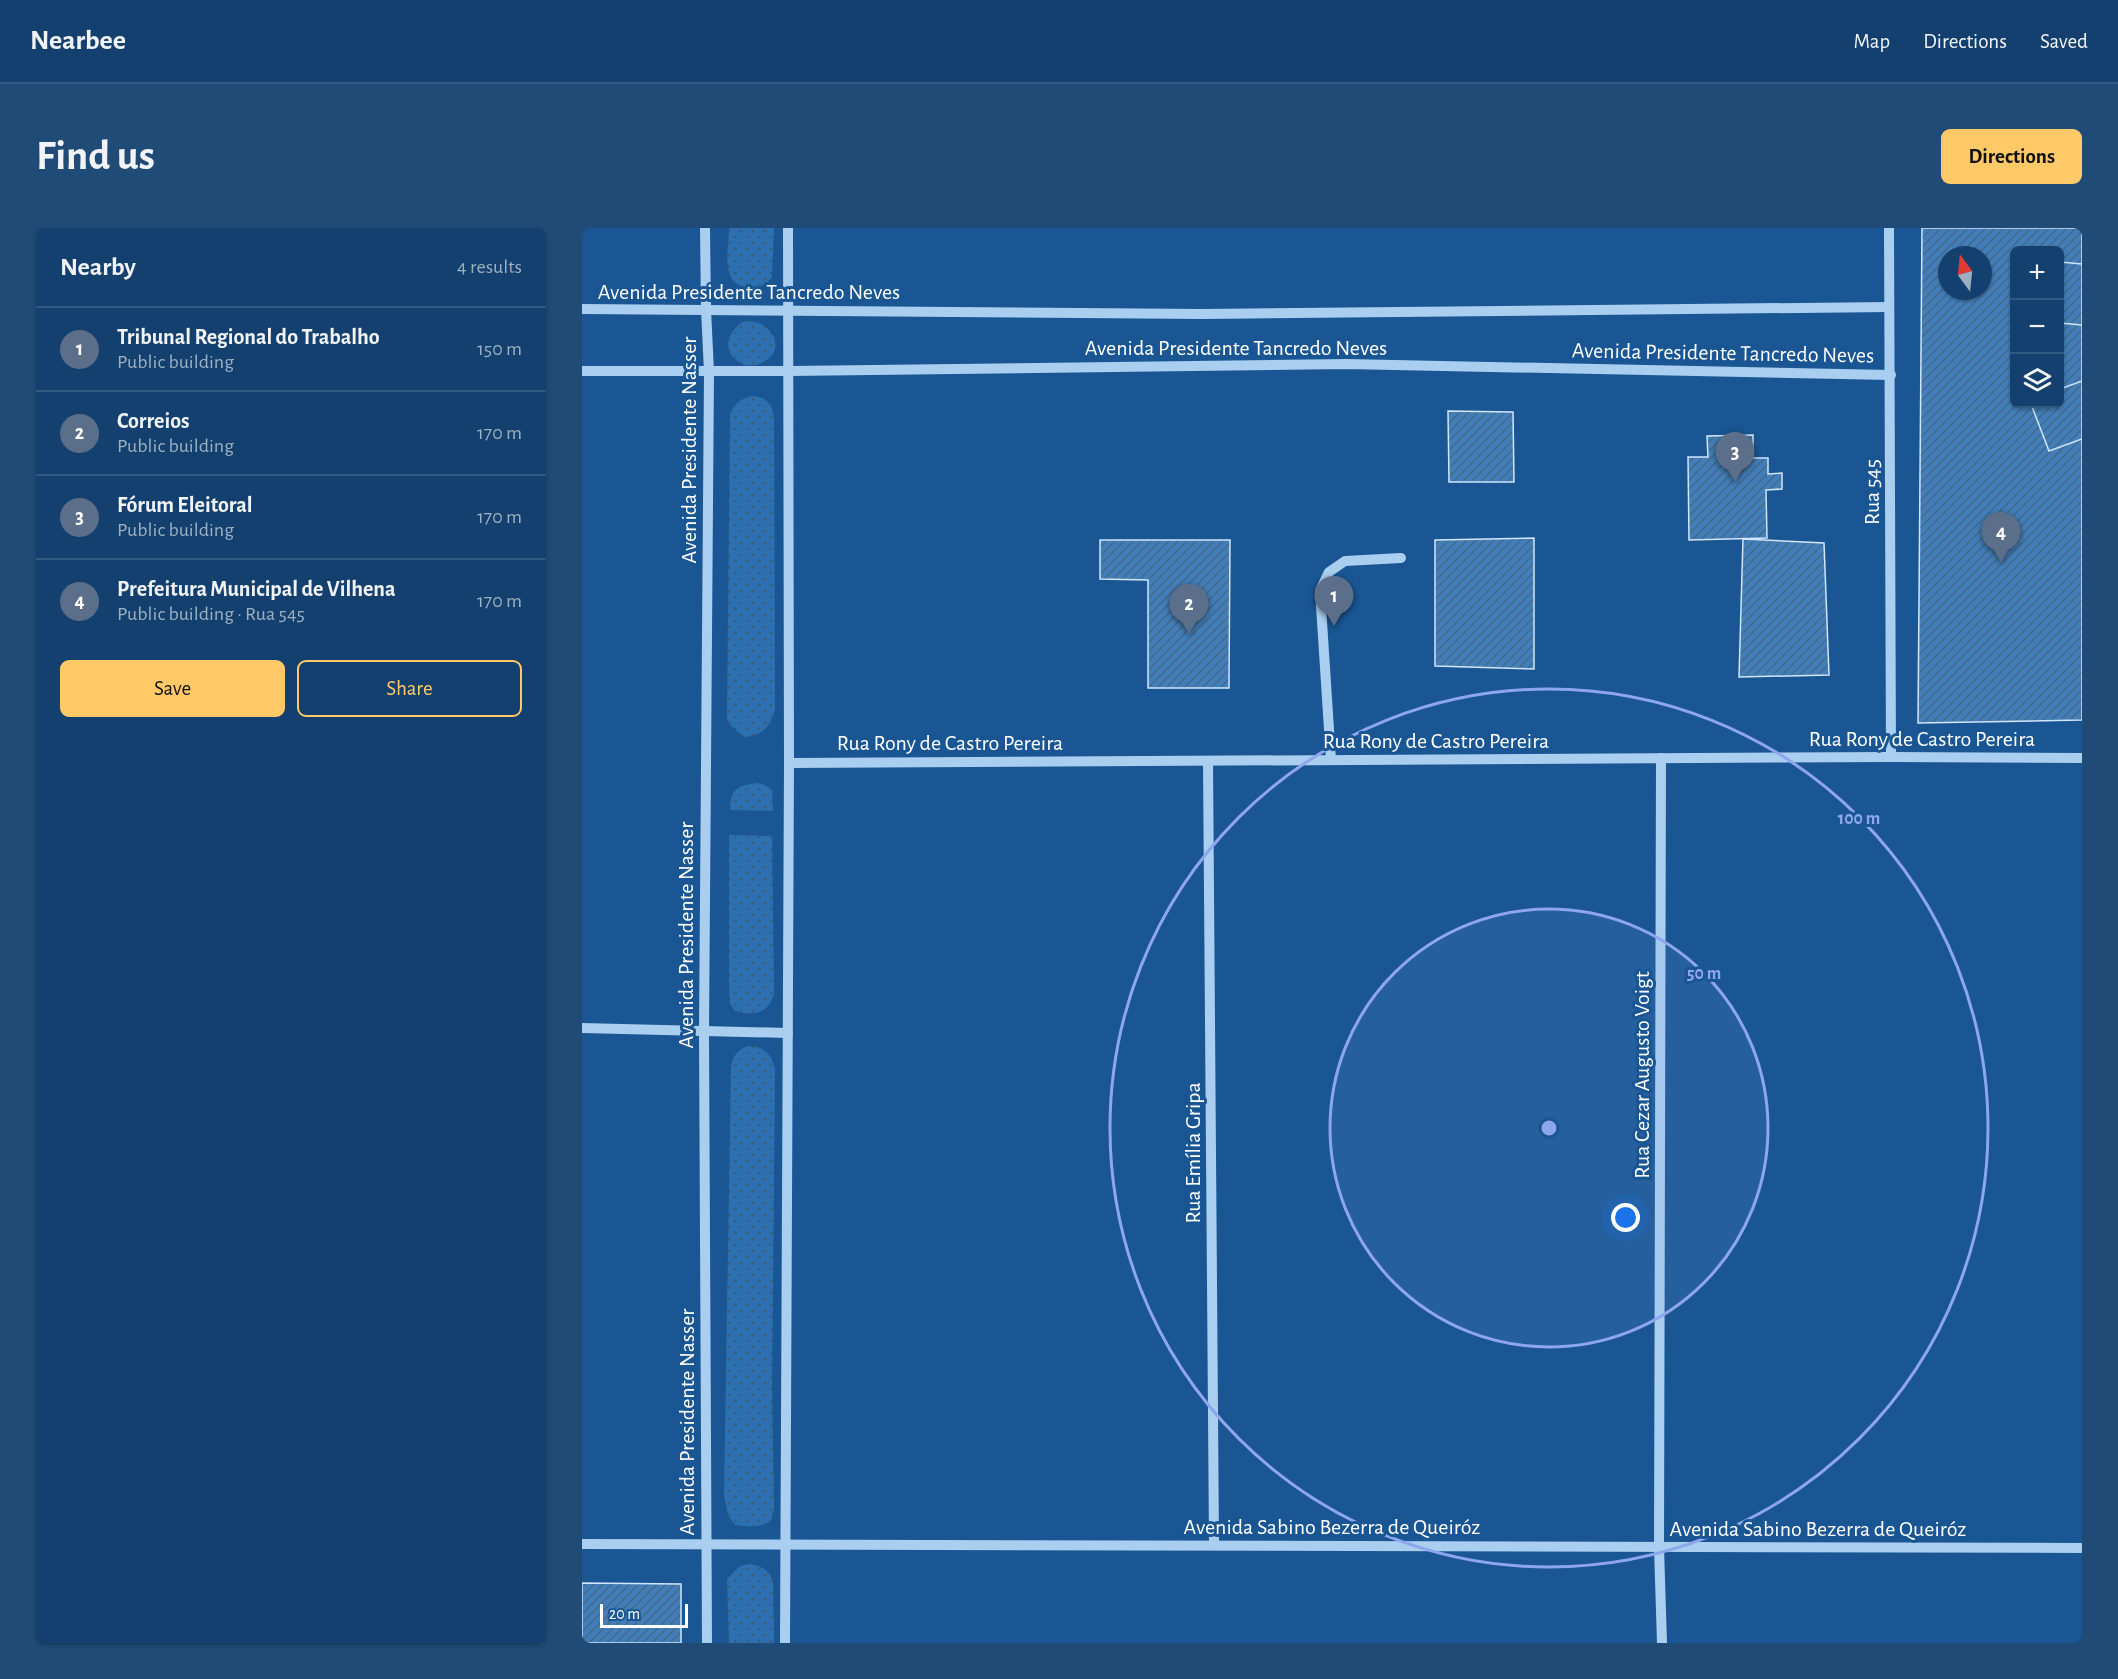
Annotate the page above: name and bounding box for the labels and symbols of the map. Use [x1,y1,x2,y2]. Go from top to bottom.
north arrow [1938,246,1992,300]
street label: Avenida Presidente Tancredo Neves [598,281,900,303]
street label: Avenida Presidente Nasser [678,337,700,563]
street label: Avenida Presidente Tancredo Neves [1085,337,1387,359]
street label: Avenida Presidente Tancredo Neves [1572,339,1874,367]
pin: 3 [1716,432,1754,482]
street label: Rua 545 [1861,459,1883,525]
pin: 4 [1982,512,2020,562]
pin: 1 [1314,576,1353,626]
pin: 2 [1170,584,1208,634]
street label: Rua Rony de Castro Pereira [1809,728,2035,750]
street label: Rua Rony de Castro Pereira [1323,730,1549,752]
street label: Rua Rony de Castro Pereira [837,732,1063,754]
text: 100 m [1838,810,1880,828]
street label: Avenida Presidente Nasser [675,822,697,1048]
text: 50 m [1687,965,1721,983]
street label: Rua Cezar Augusto Voigt [1631,971,1653,1179]
street label: Rua Emília Gripa [1182,1082,1204,1224]
centre of rings [1539,1118,1559,1138]
your location [1611,1203,1640,1232]
street label: Avenida Presidente Nasser [676,1309,698,1535]
street label: Avenida Sabino Bezerra de Queiróz [1184,1516,1480,1538]
street label: Avenida Sabino Bezerra de Queiróz [1670,1518,1966,1540]
scale bar [600,1601,688,1628]

